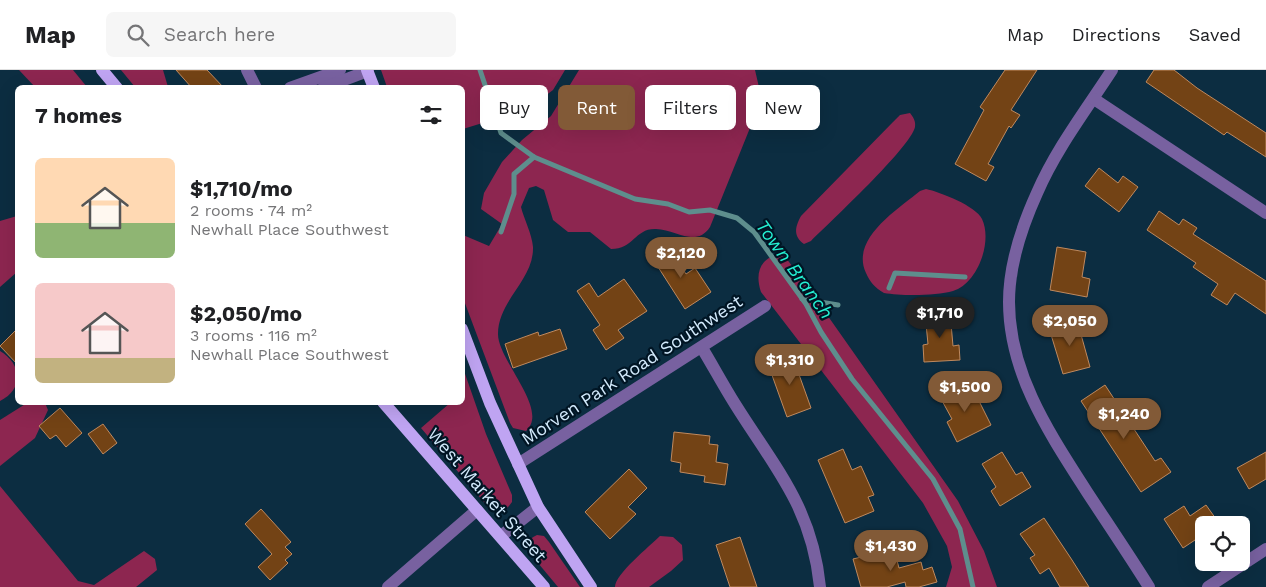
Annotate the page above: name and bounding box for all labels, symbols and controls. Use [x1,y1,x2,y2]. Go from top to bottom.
search box [106,12,456,57]
text: Map [25,21,76,49]
icon: search [124,21,152,49]
text: Search here [164,23,275,46]
text: Map [1007,24,1044,45]
text: Directions [1072,24,1161,45]
text: Saved [1189,24,1241,45]
chip: Buy [480,85,548,130]
chip: Rent [558,85,635,130]
chip: Filters [645,85,736,130]
chip: New [746,85,820,130]
icon: filters [417,101,445,129]
text: 7 homes [35,103,122,128]
text: $1,710/mo [190,176,293,201]
icon: home [75,178,135,238]
text: 2 rooms · 74 m² [190,201,312,220]
water label: Town Branch [751,215,838,323]
text: Newhall Place Southwest [190,220,389,239]
pin: $2,120 [640,236,722,279]
text: $2,120 [656,243,706,262]
street label: Morven Park Road Southwest [517,290,746,449]
pin: $1,710 [899,296,981,339]
text: $2,050/mo [190,301,302,326]
icon: home [75,303,135,363]
text: $1,710 [917,303,963,322]
pin: $2,050 [1029,304,1111,347]
text: $2,050 [1043,311,1097,330]
text: 3 rooms · 116 m² [190,326,317,345]
pin: $1,310 [749,344,831,386]
text: Newhall Place Southwest [190,345,389,364]
text: $1,310 [766,350,814,369]
pin: $1,500 [924,370,1006,413]
text: $1,500 [939,377,991,396]
pin: $1,240 [1083,398,1165,440]
text: $1,240 [1098,404,1150,423]
street label: West Market Street [423,423,552,566]
map controls [1195,516,1250,571]
button: locate [1195,516,1250,571]
pin: $1,430 [850,530,932,572]
text: $1,430 [865,536,917,555]

